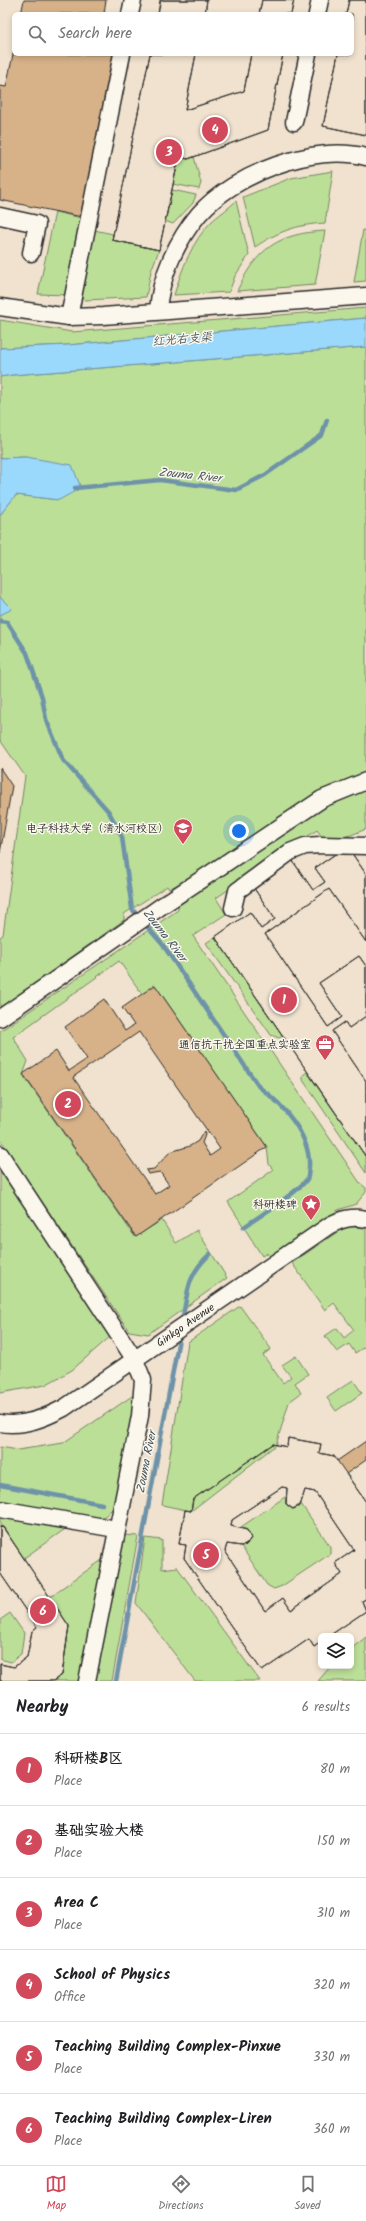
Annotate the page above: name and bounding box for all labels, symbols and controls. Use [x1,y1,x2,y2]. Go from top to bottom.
search box [12,12,354,56]
text: Search here [58,22,132,46]
icon: search [26,23,48,45]
pin: 4 [202,115,228,145]
pin: 3 [156,137,182,167]
water label: 红光右支渠 [151,327,214,352]
water label: Zouma River [158,463,225,489]
school or university icon: 电子科技大学（清水河校区） [172,817,194,845]
place label: 电子科技大学（清水河校区） [26,820,169,838]
your location [229,821,249,841]
water label: Zouma River [138,905,193,968]
pin: 1 [271,985,297,1015]
office icon: 通信抗干扰全国重点实验室 [314,1033,336,1061]
place label: 通信抗干扰全国重点实验室 [179,1036,311,1054]
pin: 2 [55,1089,81,1119]
place icon: 科研楼碑 [300,1193,322,1221]
place label: 科研楼碑 [253,1196,297,1214]
street label: Ginkgo Avenue [153,1299,219,1352]
water label: Zouma River [131,1426,162,1495]
pin: 5 [193,1540,219,1570]
pin: 6 [30,1596,56,1626]
map controls [318,1633,354,1669]
button: layers [318,1633,354,1669]
text: Nearby [16,1694,68,1721]
text: 6 results [302,1697,350,1718]
text: 科研楼B区 [54,1747,123,1771]
text: 1 [27,1759,31,1780]
text: 80 m [320,1759,350,1780]
text: Place [54,1771,82,1792]
text: 基础实验大楼 [54,1819,144,1843]
text: 2 [25,1831,33,1852]
text: 150 m [317,1831,350,1852]
text: Place [54,1843,82,1864]
text: Area C [54,1891,99,1915]
text: 3 [25,1903,33,1924]
text: 310 m [316,1903,350,1924]
text: Place [54,1915,82,1936]
text: School of Physics [54,1963,170,1987]
text: 4 [25,1975,33,1996]
text: 320 m [313,1975,350,1996]
text: Office [54,1987,85,2008]
text: Teaching Building Complex-Pinxue [54,2035,281,2059]
text: 5 [26,2047,32,2068]
text: 330 m [313,2047,350,2068]
text: Place [54,2059,82,2080]
text: Teaching Building Complex-Liren [54,2107,272,2131]
text: 6 [25,2119,33,2140]
text: 360 m [313,2119,350,2140]
text: Place [54,2131,82,2152]
tab: Map [45,2173,67,2215]
tab: Directions [158,2173,204,2215]
tab: Saved [295,2173,321,2215]

